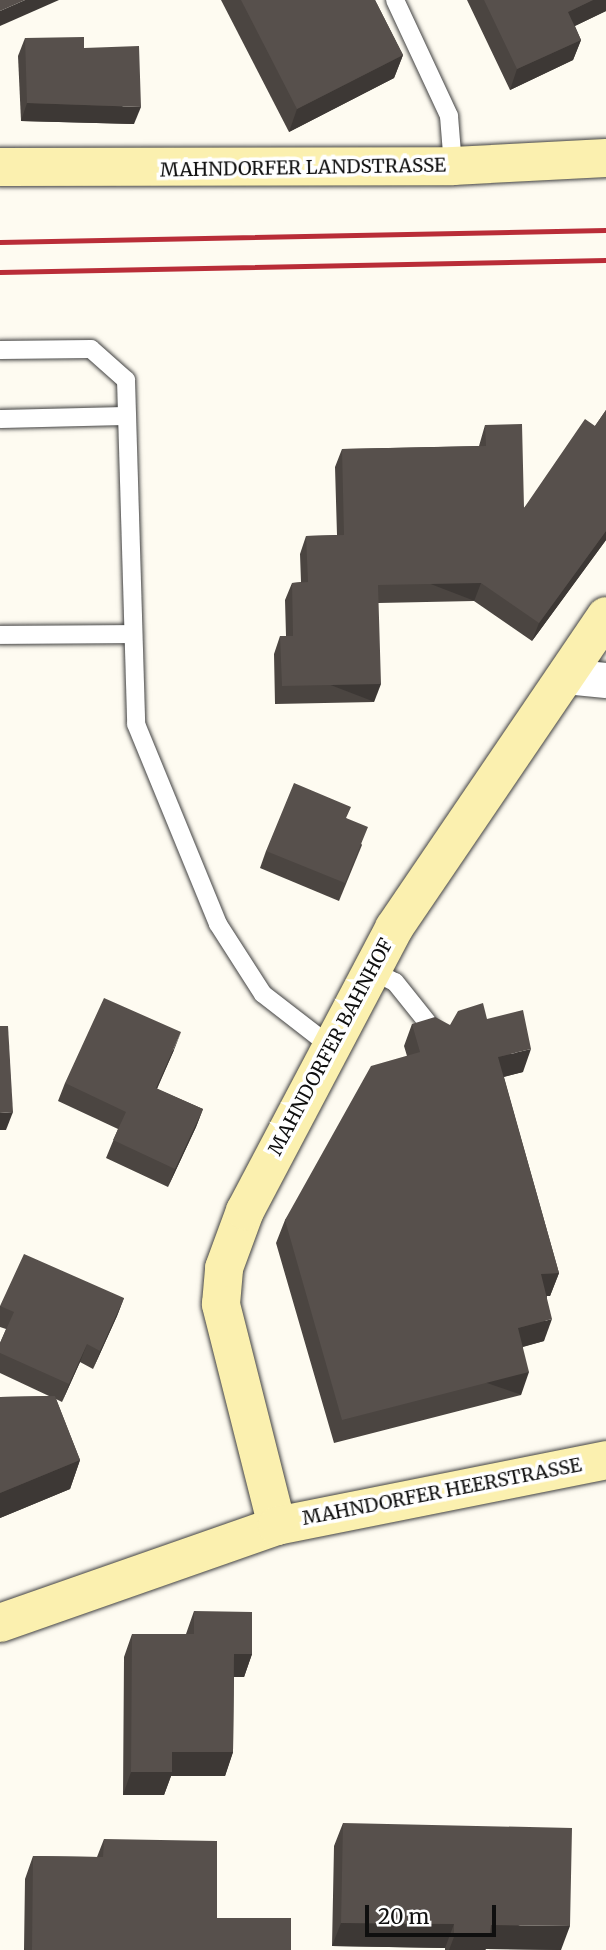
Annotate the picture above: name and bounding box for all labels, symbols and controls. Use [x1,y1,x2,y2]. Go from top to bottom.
street label: MAHNDORFER LANDSTRASSE [160,154,446,182]
street label: MAHNDORFER BAHNHOF [264,935,398,1159]
street label: MAHNDORFER HEERSTRASSE [300,1454,584,1530]
scale bar [368,1890,499,1934]
text: 20 m [378,1903,429,1930]

